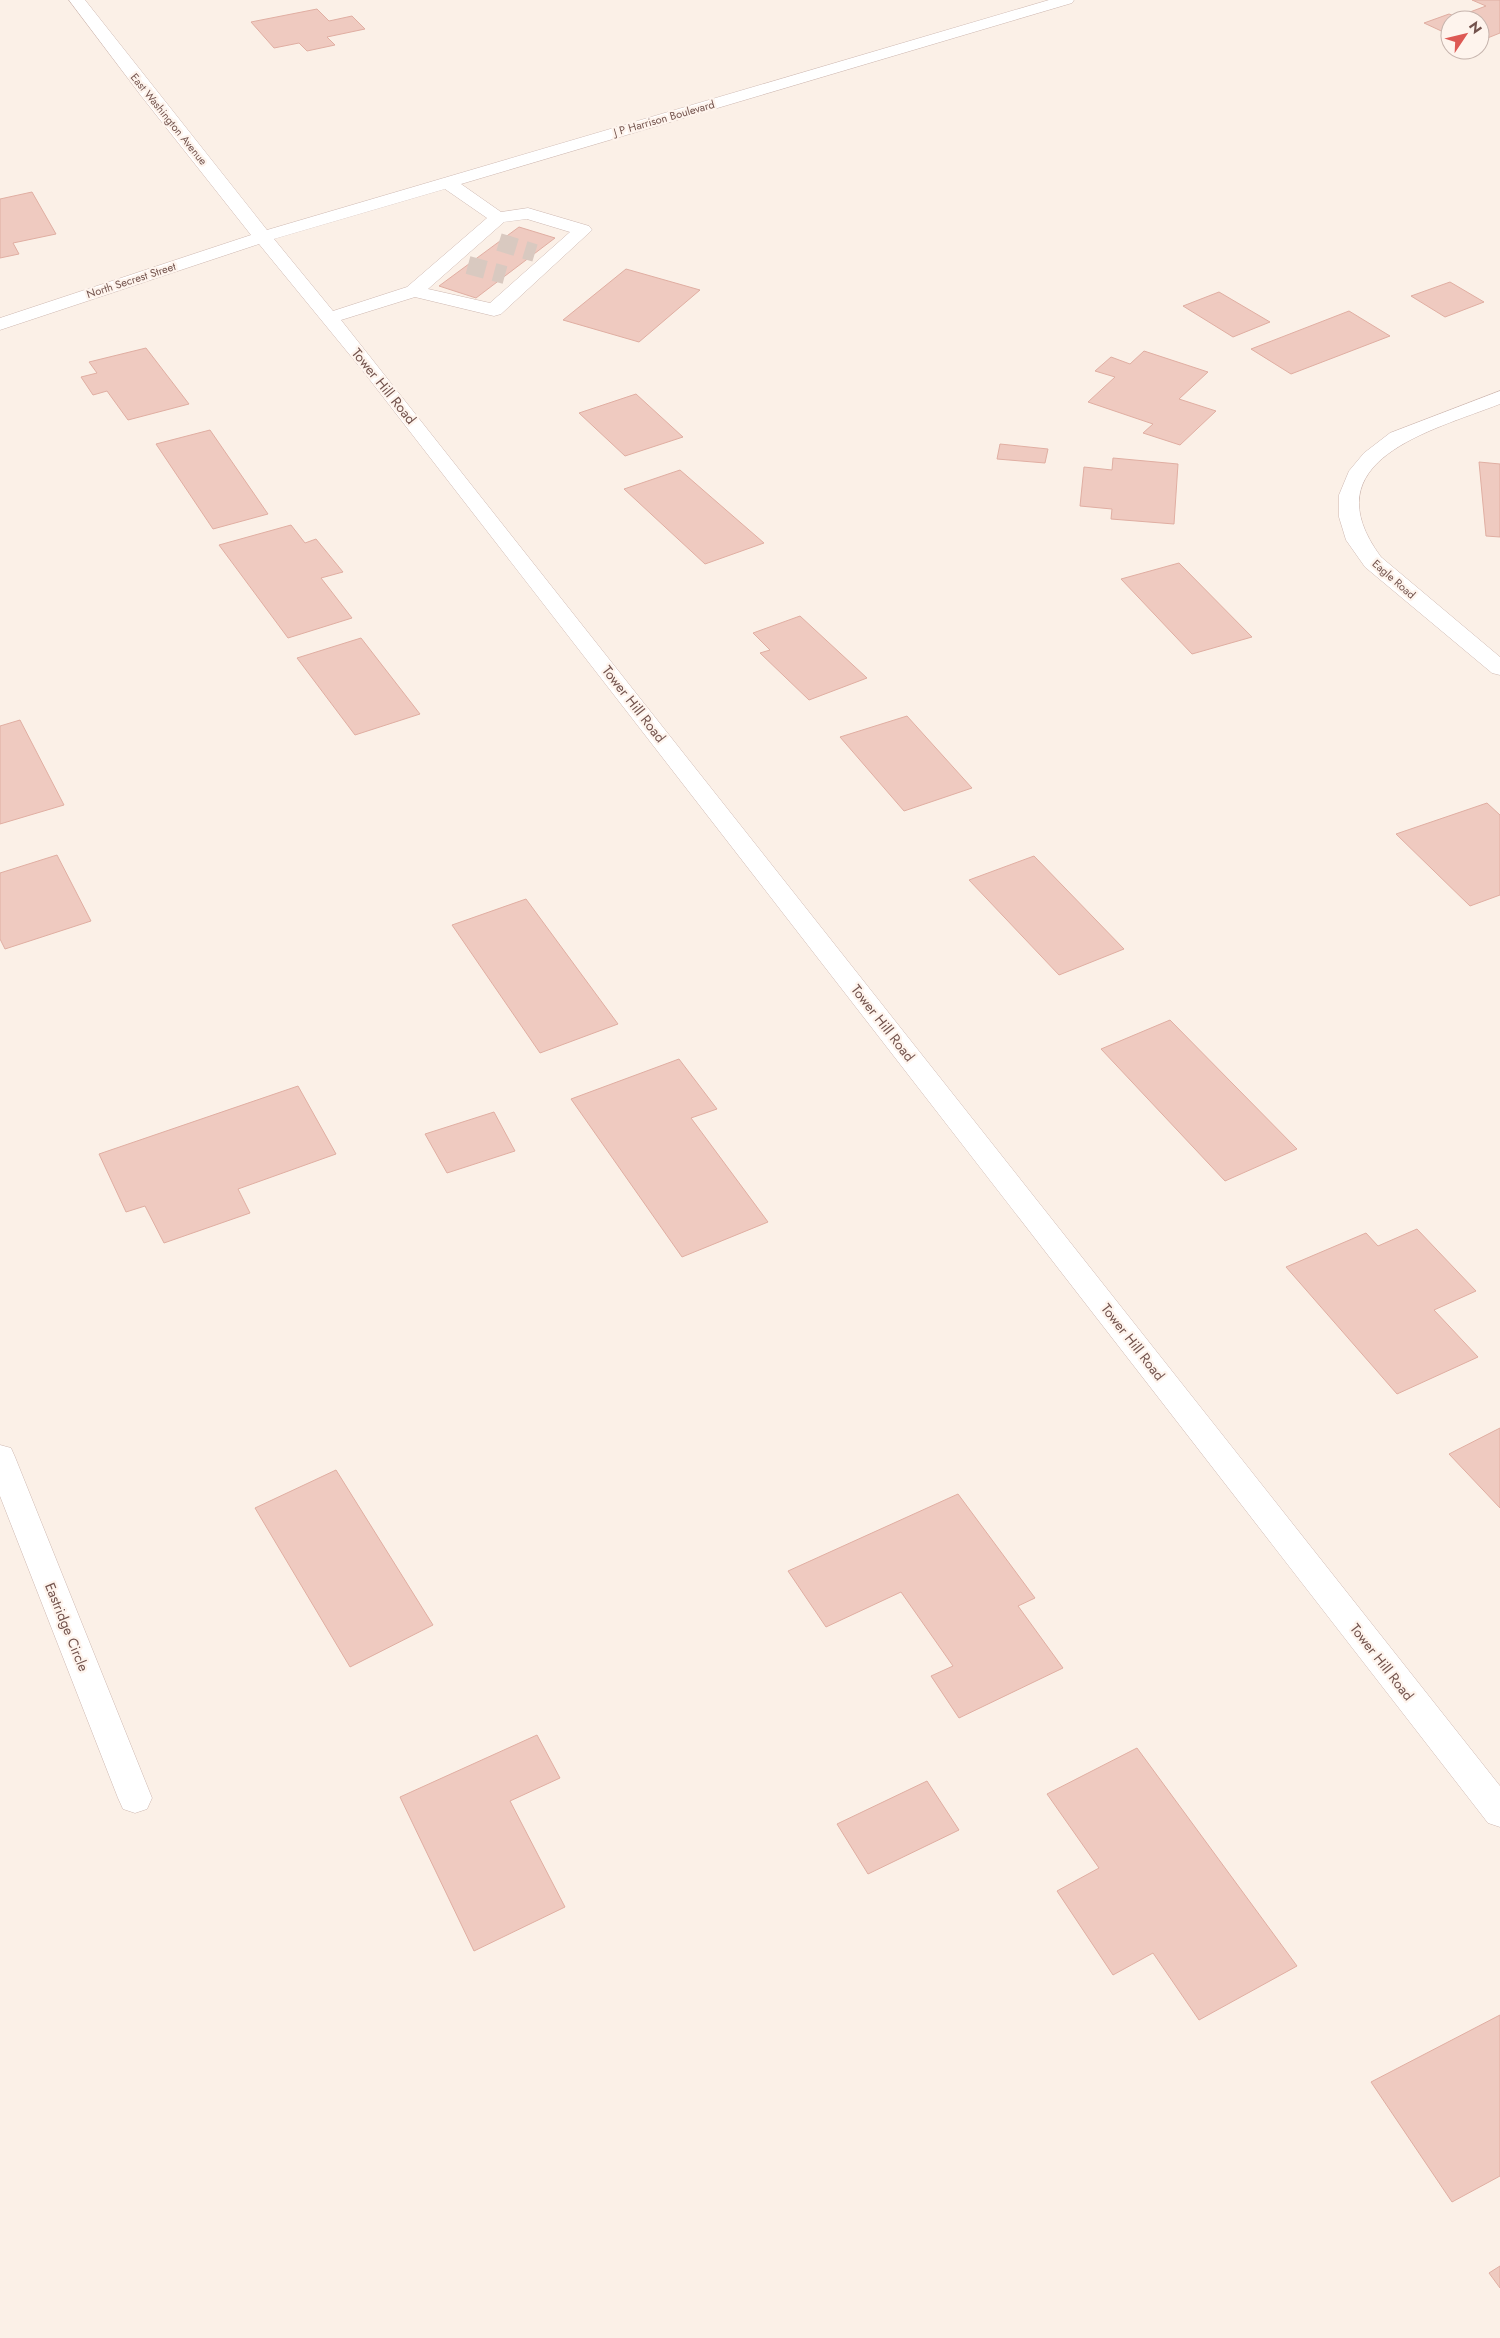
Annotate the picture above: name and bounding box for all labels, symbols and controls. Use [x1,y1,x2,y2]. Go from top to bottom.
north arrow [1440,10,1490,60]
text: N [1464,17,1487,38]
street label: East Washington Avenue [127,70,211,169]
street label: J P Harrison Boulevard [610,96,716,141]
street label: North Secrest Street [84,258,178,302]
street label: Tower Hill Road [347,344,421,428]
street label: Eagle Road [1369,556,1419,602]
street label: Tower Hill Road [598,661,670,747]
street label: Tower Hill Road [847,980,919,1066]
street label: Tower Hill Road [1097,1299,1169,1385]
street label: Eastridge Circle [40,1580,94,1674]
street label: Tower Hill Road [1346,1619,1418,1705]

